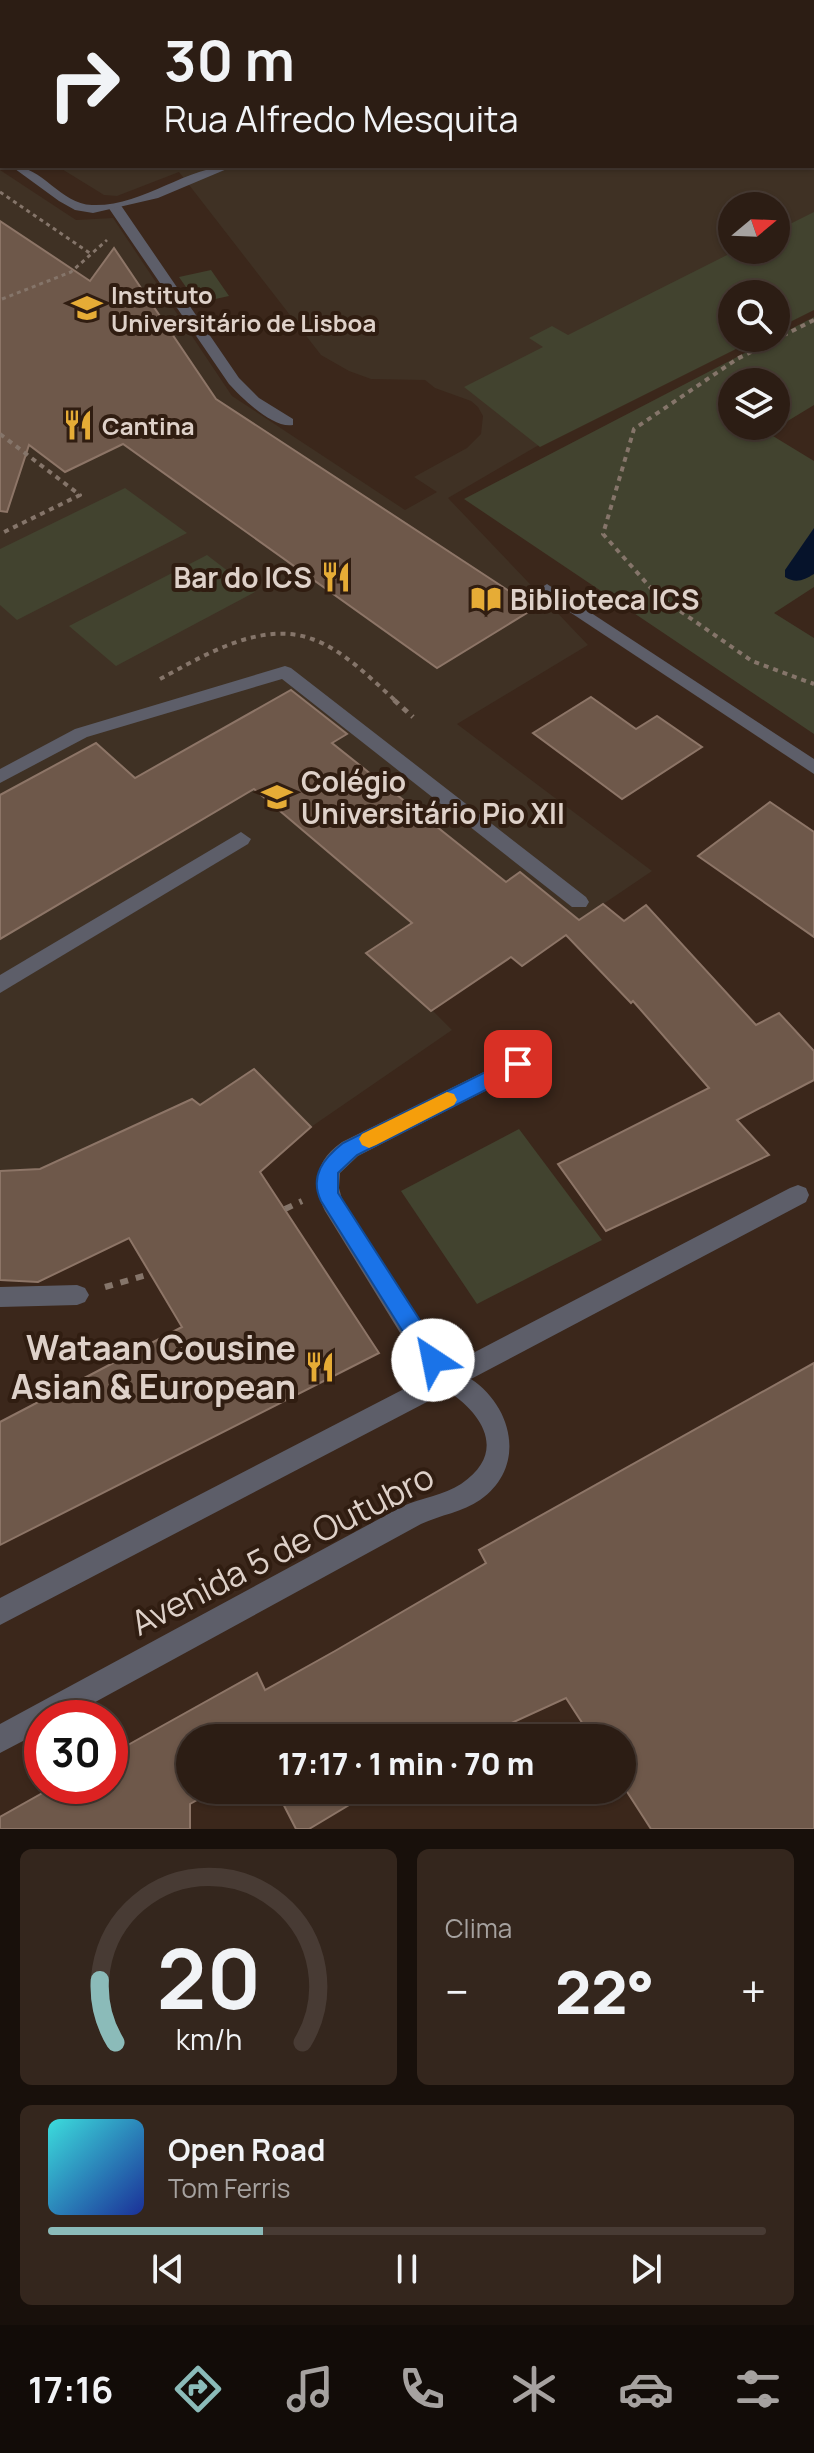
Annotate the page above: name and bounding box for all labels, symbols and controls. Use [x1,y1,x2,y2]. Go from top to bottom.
text: 30 m [164,21,295,98]
icon: right [32,32,136,136]
text: Rua Alfredo Mesquita [164,94,518,143]
north arrow [718,192,790,264]
map controls [718,192,790,440]
place label: Instituto Universitário de Lisboa [111,278,376,339]
button: search [718,280,790,352]
school or university icon: Instituto Universitário de Lisboa [70,291,104,325]
button: layers [718,368,790,440]
restaurant icon: Cantina [61,408,95,442]
place label: Cantina [102,409,195,442]
place label: Bar do ICS [173,558,312,596]
restaurant icon: Bar do ICS [319,560,353,594]
place label: Biblioteca ICS [510,580,699,618]
library icon: Biblioteca ICS [469,582,503,616]
place label: Colégio Universitário Pio XII [301,762,565,832]
school or university icon: Colégio Universitário Pio XII [260,780,294,814]
pin [484,1030,552,1098]
icon: arrive [496,1042,540,1086]
position arrow [391,1318,475,1402]
place label: Wataan Cousine Asian & European [11,1324,296,1409]
restaurant icon: Wataan Cousine Asian & European [303,1350,337,1384]
street label: Avenida 5 de Outubro [123,1453,441,1645]
speed limit sign: 30 [24,1700,128,1804]
text: 17:17 · 1 min · 70 m [278,1743,534,1784]
text: Clima [445,1910,512,1946]
text: 20 [156,1920,261,2034]
text: 22° [555,1950,654,2032]
text: − [445,1961,469,2021]
text: + [741,1961,766,2021]
text: km/h [175,2020,242,2059]
text: Open Road [168,2129,325,2170]
text: Tom Ferris [168,2170,290,2206]
icon: previous [146,2247,190,2291]
icon: pause [385,2247,429,2291]
icon: next [624,2247,668,2291]
icon: directions [170,2361,226,2417]
icon: music [282,2361,338,2417]
icon: phone [394,2361,450,2417]
icon: climate [506,2361,562,2417]
icon: car [618,2361,674,2417]
icon: filters [730,2361,786,2417]
text: 17:16 [28,2365,113,2414]

